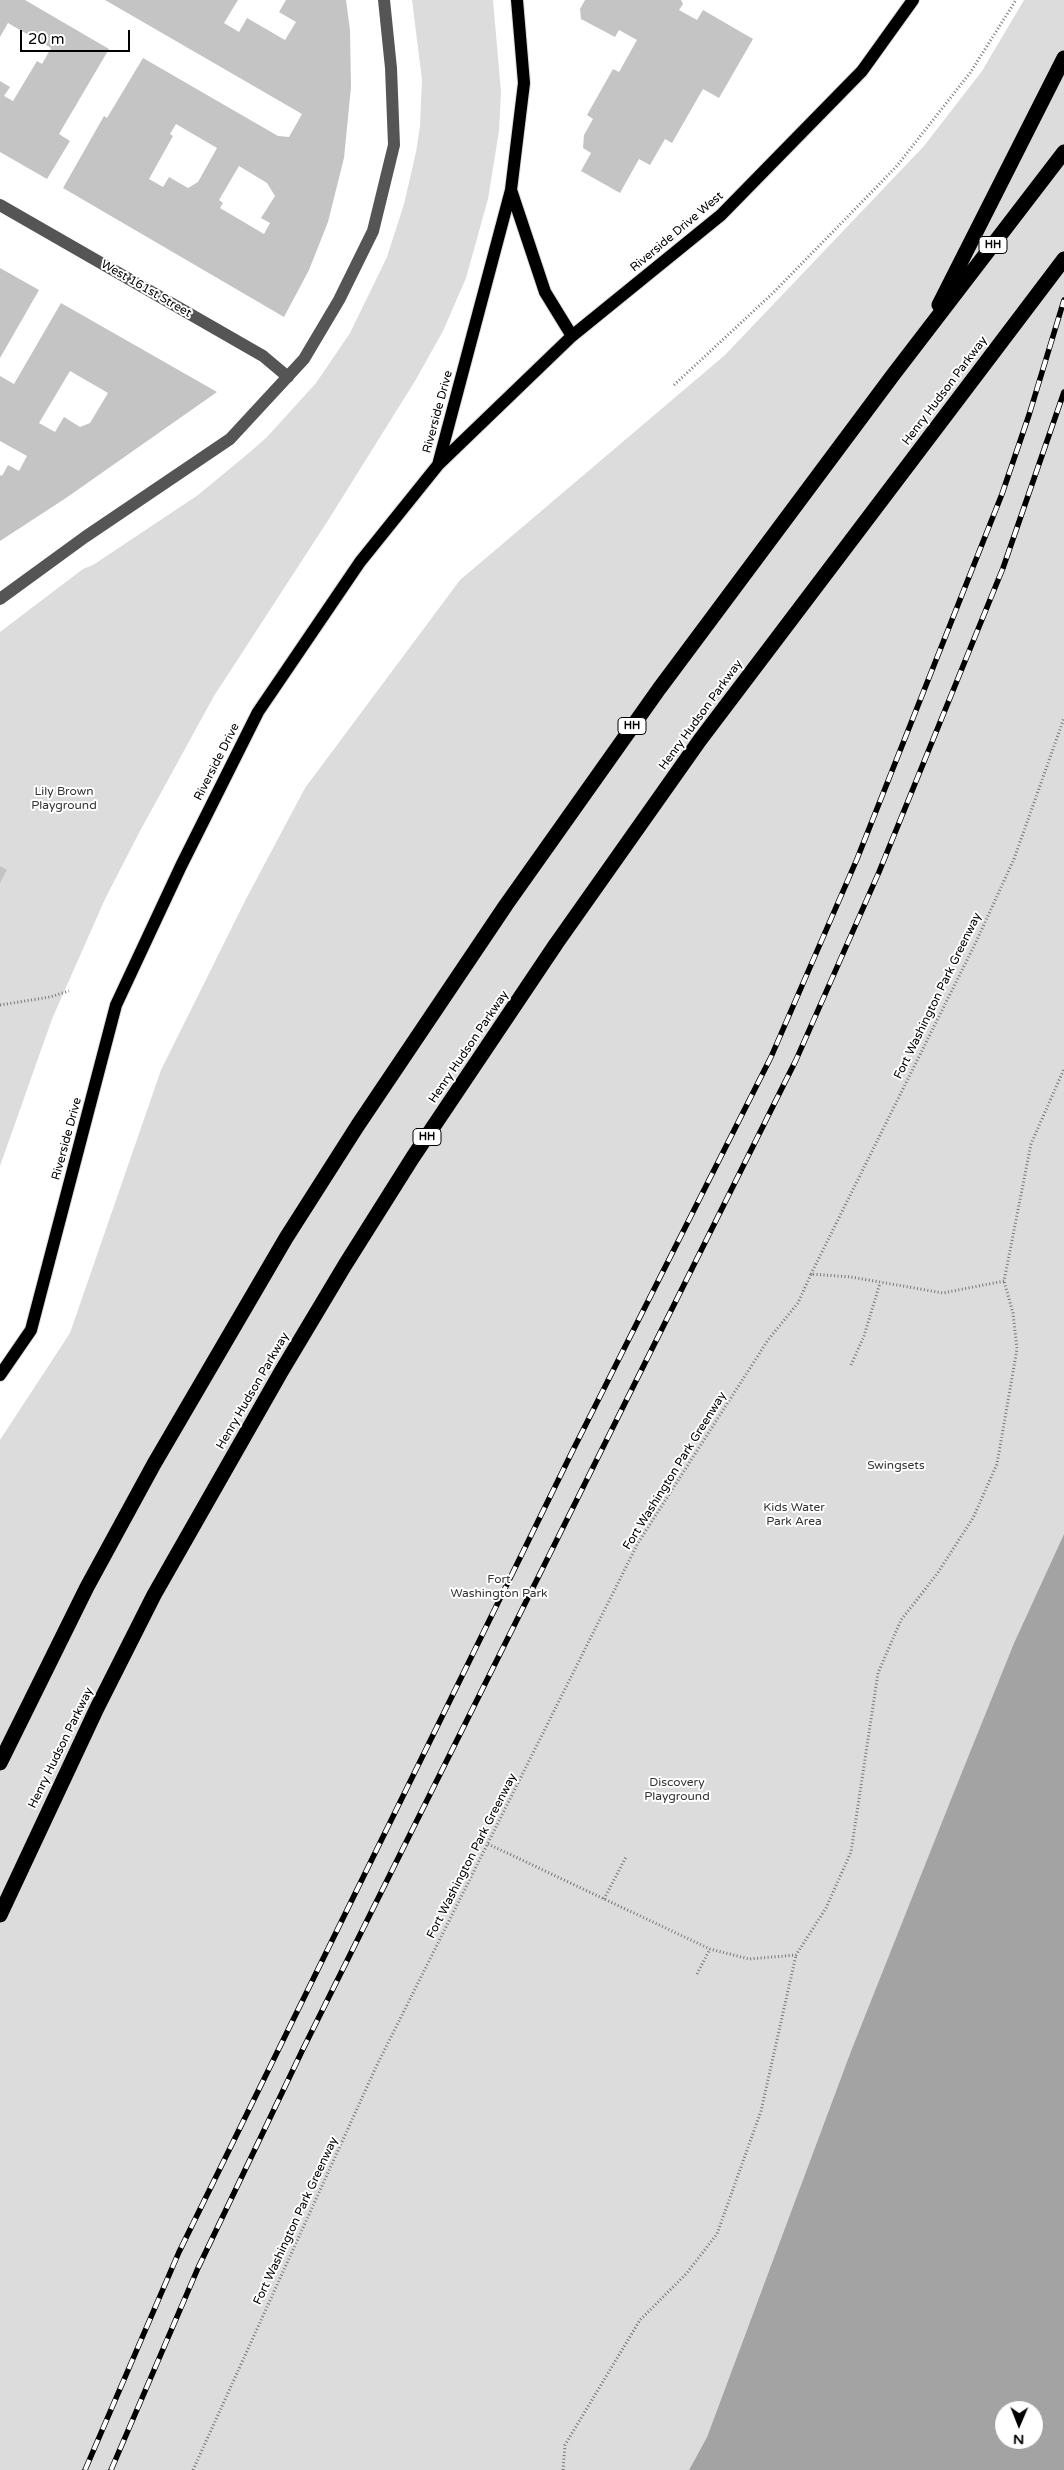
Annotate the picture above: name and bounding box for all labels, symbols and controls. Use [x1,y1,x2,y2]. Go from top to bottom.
scale bar [22,20,132,52]
text: 20 m [28,30,65,48]
street label: Riverside Drive West [628,189,726,275]
road number: HH [979,236,1007,254]
street label: West 161st Street [98,257,194,321]
street label: Henry Hudson Parkway [899,334,991,448]
street label: Riverside Drive [420,369,456,455]
street label: Henry Hudson Parkway [656,657,746,773]
road number: HH [618,718,646,734]
street label: Riverside Drive [191,721,243,803]
park label: Lily Brown Playground [31,785,97,813]
street label: Fort Washington Park Greenway [891,910,985,1082]
street label: Henry Hudson Parkway [426,988,512,1106]
street label: Riverside Drive [49,1096,85,1182]
road number: HH [413,1128,441,1146]
street label: Henry Hudson Parkway [214,1330,292,1452]
street label: Fort Washington Park Greenway [620,1389,730,1553]
park label: Swingsets [867,1459,925,1473]
park label: Kids Water Park Area [763,1501,825,1529]
park label: Fort Washington Park [450,1573,548,1601]
street label: Henry Hudson Parkway [25,1685,97,1811]
street label: Fort Washington Park Greenway [424,1771,520,1941]
park label: Discovery Playground [644,1776,710,1804]
street label: Fort Washington Park Greenway [251,2135,341,2307]
north arrow [994,2400,1044,2450]
text: N [1013,2431,1025,2448]

